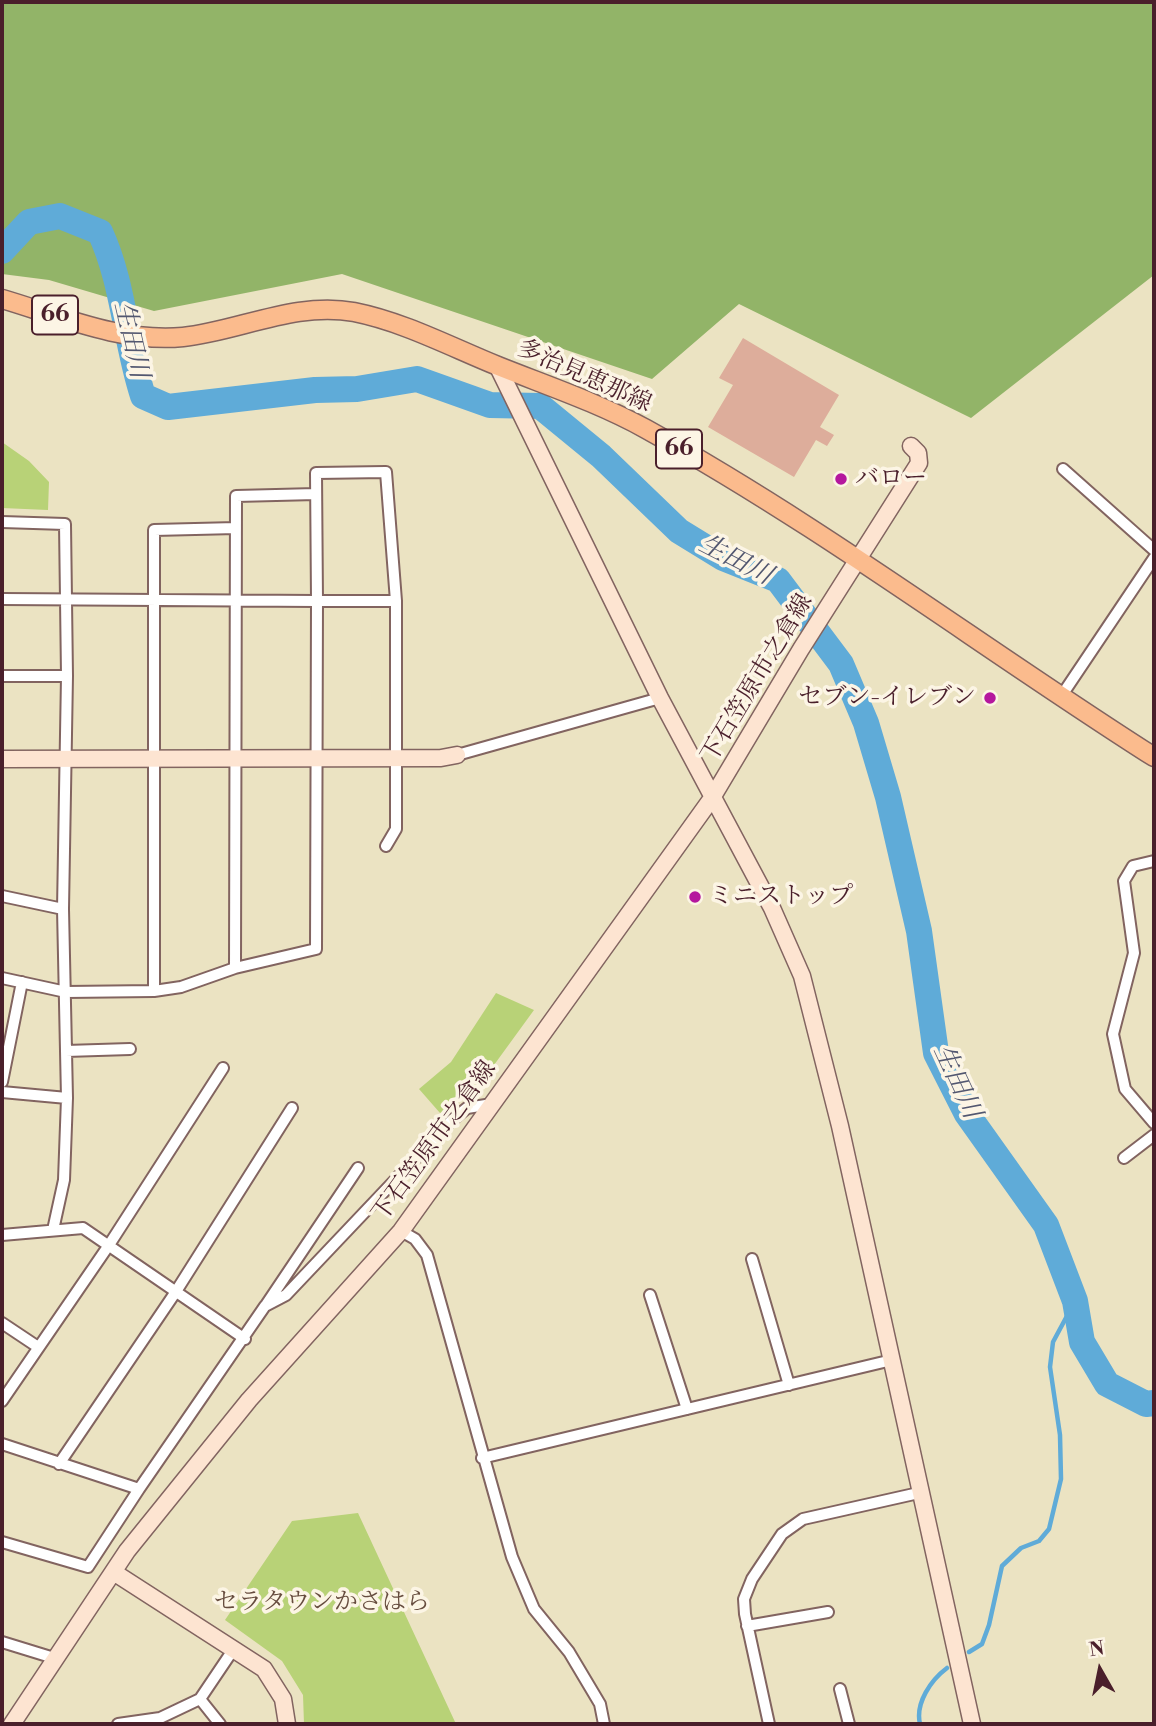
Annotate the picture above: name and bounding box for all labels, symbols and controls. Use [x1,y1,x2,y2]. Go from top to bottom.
road number: 66 [32,296,78,334]
water label: 生田川 [106,298,154,382]
street label: 多治見恵那線 [512,335,656,419]
road number: 66 [656,430,702,468]
place label: バロー [855,465,927,493]
marker: バロー [833,471,849,487]
water label: 生田川 [693,529,777,593]
street label: 下石笠原市之倉線 [696,589,820,769]
place label: セブン-イレブン [799,684,976,712]
marker: セブン-イレブン [982,690,998,706]
place label: ミニストップ [709,883,853,911]
marker: ミニストップ [687,889,703,905]
water label: 生田川 [925,1040,987,1124]
street label: 下石笠原市之倉線 [367,1056,503,1228]
park label: セラタウンかさはら [214,1589,430,1617]
north arrow [1065,1635,1135,1705]
text: N [1087,1636,1106,1662]

